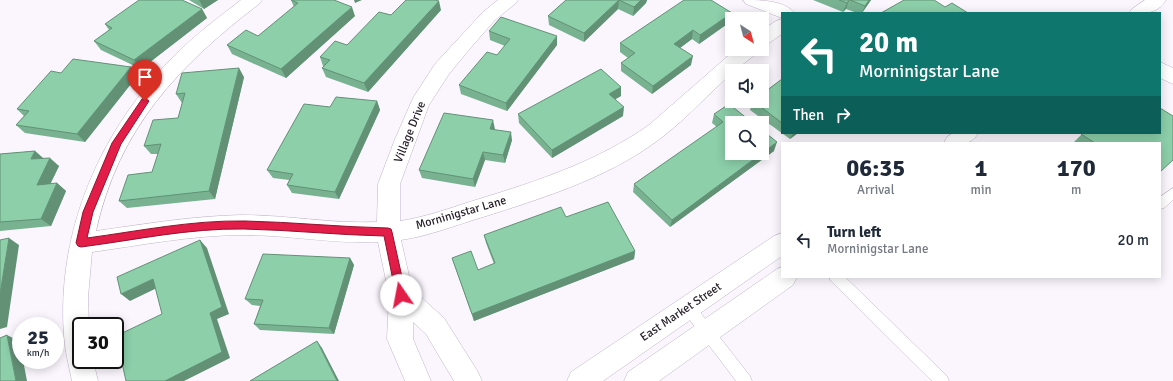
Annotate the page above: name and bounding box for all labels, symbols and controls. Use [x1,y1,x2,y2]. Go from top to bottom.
north arrow [725,12,769,56]
map controls [725,12,769,160]
text: 20 m [859,26,918,60]
icon: left [793,28,845,80]
pin [128,60,162,101]
text: Morninigstar Lane [859,60,999,82]
button: sound [725,64,769,108]
icon: arrive [134,66,156,88]
street label: Village Drive [391,99,429,165]
icon: right [832,104,854,126]
text: Then [793,106,824,124]
button: search [725,116,769,160]
text: 06:35 [846,153,905,183]
text: 1 [975,153,987,183]
text: 170 [1057,153,1096,183]
text: Arrival [857,182,894,198]
text: min [971,182,992,198]
text: m [1071,182,1081,198]
street label: Morninigstar Lane [414,193,508,233]
text: Turn left [827,223,881,241]
icon: left [793,229,815,251]
text: 20 m [1118,231,1149,249]
text: Morninigstar Lane [827,241,928,257]
position arrow [380,274,422,316]
street label: East Market Street [637,279,725,345]
speed limit sign: 30 [72,317,124,369]
text: 25 [27,325,49,350]
text: km/h [27,347,49,359]

